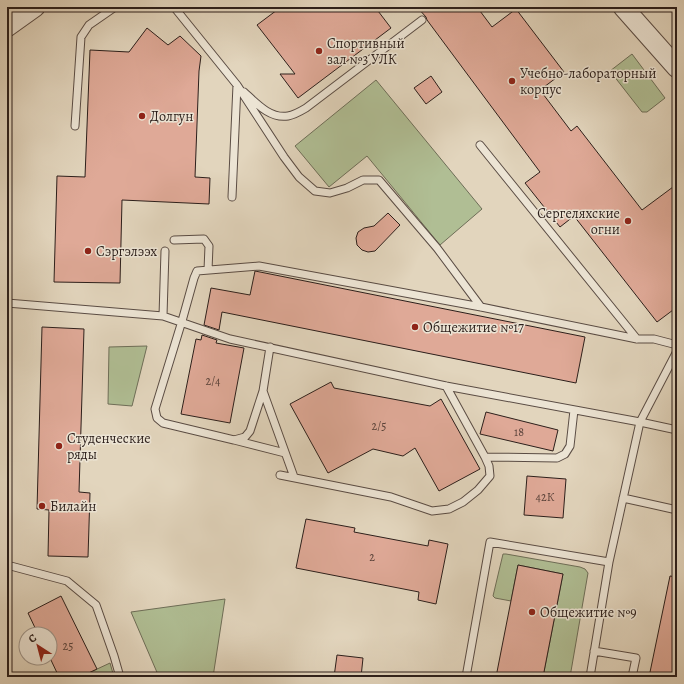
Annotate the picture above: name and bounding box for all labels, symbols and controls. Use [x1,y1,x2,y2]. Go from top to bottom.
place label: Спортивный зал №3 УЛК [327,34,405,69]
marker: Спортивный зал №3 УЛК [314,46,324,56]
place label: Учебно-лабораторный корпус [520,64,657,99]
marker: Учебно-лабораторный корпус [507,76,517,86]
place label: Долгун [150,107,193,126]
marker: Долгун [137,111,147,121]
place label: Сергеляхские огни [537,204,620,239]
marker: Сергеляхские огни [623,216,633,226]
place label: Сэргэлээх [96,242,157,261]
marker: Сэргэлээх [83,246,93,256]
place label: Общежитие №17 [423,318,524,337]
marker: Общежитие №17 [410,322,420,332]
house number: 2/4 [205,373,221,389]
house number: 2/5 [372,418,386,434]
house number: 18 [514,424,524,440]
place label: Студенческие ряды [67,429,151,464]
marker: Студенческие ряды [54,441,64,451]
house number: 42К [536,489,555,505]
place label: Билайн [50,497,96,516]
marker: Билайн [37,501,47,511]
house number: 2 [369,549,375,565]
place label: Общежитие №9 [540,603,637,622]
marker: Общежитие №9 [527,607,537,617]
north arrow [18,626,58,666]
text: С [25,630,40,646]
house number: 25 [63,638,73,654]

